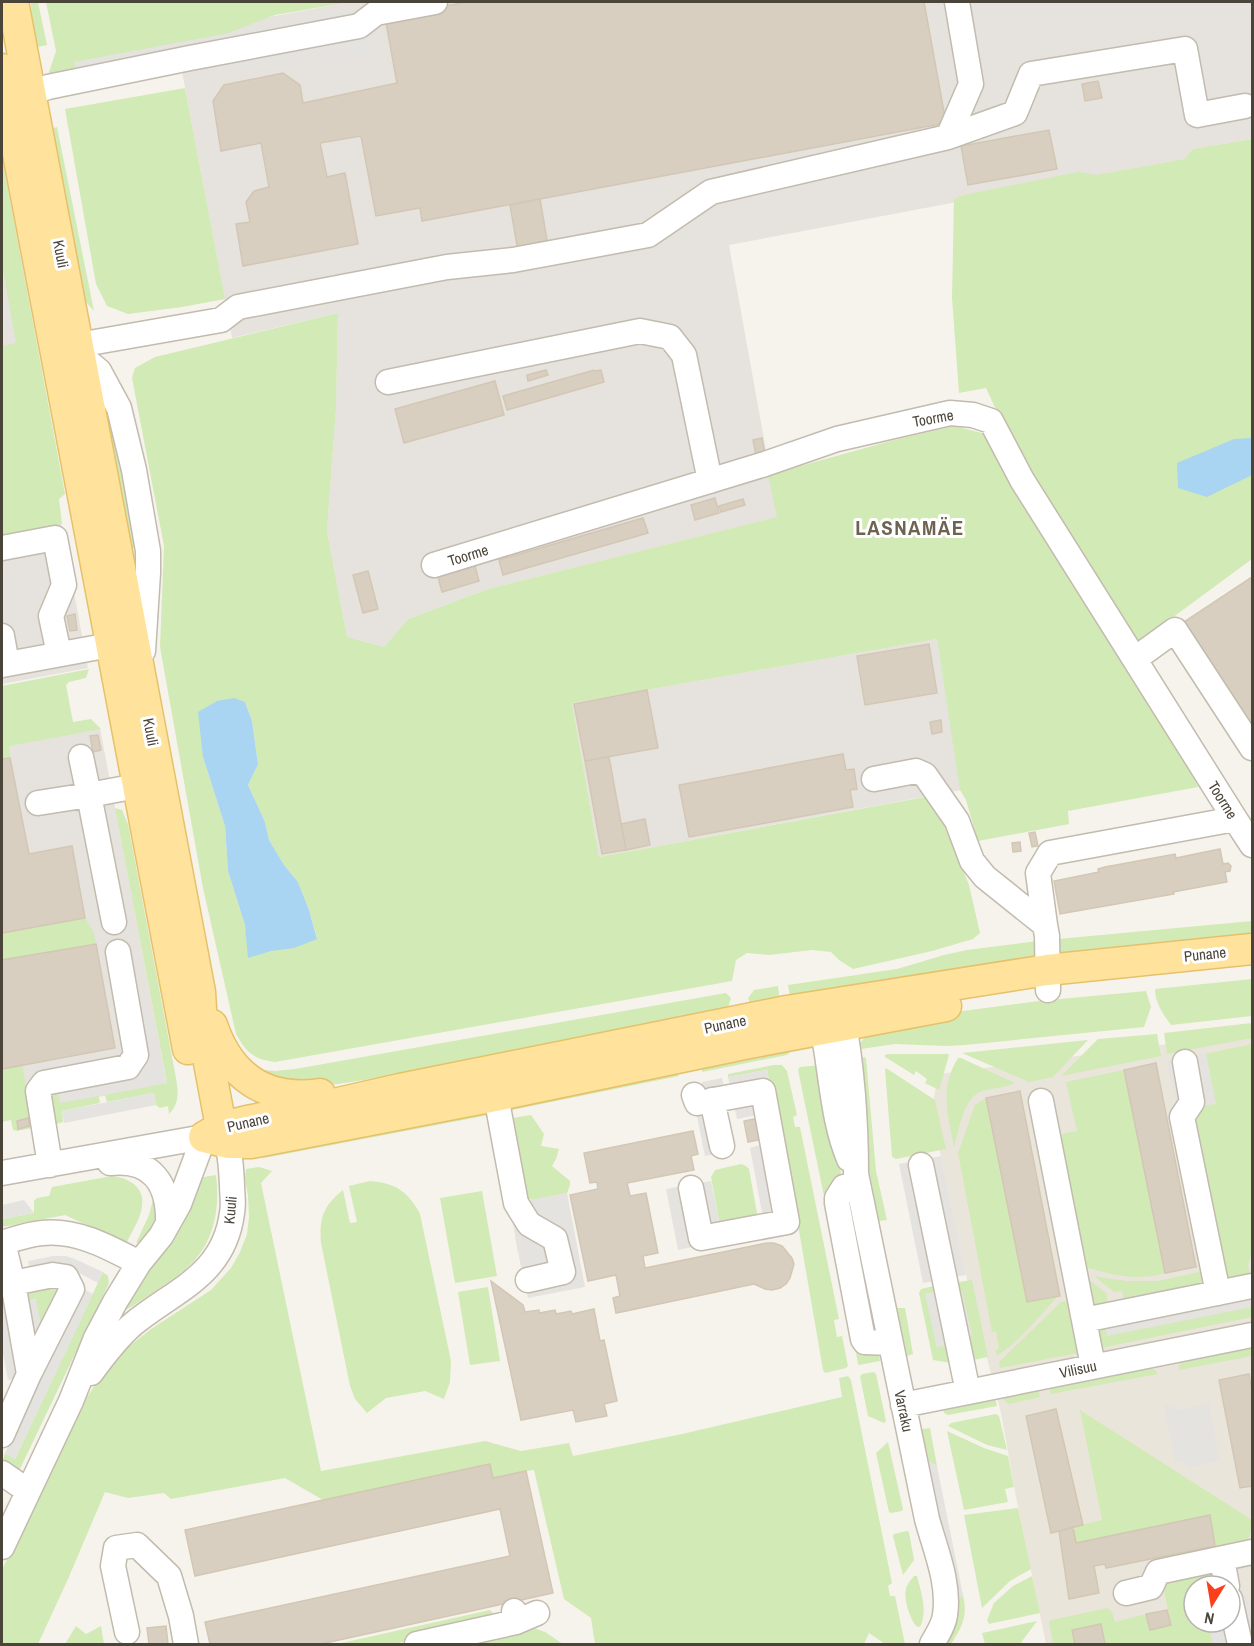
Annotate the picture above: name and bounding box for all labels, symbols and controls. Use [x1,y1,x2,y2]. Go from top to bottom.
street label: Kuuli [48,238,74,270]
street label: Toorme [911,404,955,432]
district label: LASNAMÄE [855,513,965,542]
street label: Toorme [445,539,491,571]
street label: Kuuli [138,716,164,748]
street label: Toorme [1203,777,1243,823]
street label: Punane [1183,941,1227,967]
street label: Punane [702,1009,748,1039]
street label: Punane [225,1107,271,1137]
street label: Kuuli [218,1195,242,1225]
street label: Vilisuu [1058,1355,1098,1383]
street label: Varraku [889,1388,919,1434]
north arrow [1182,1574,1242,1634]
text: N [1202,1607,1216,1630]

